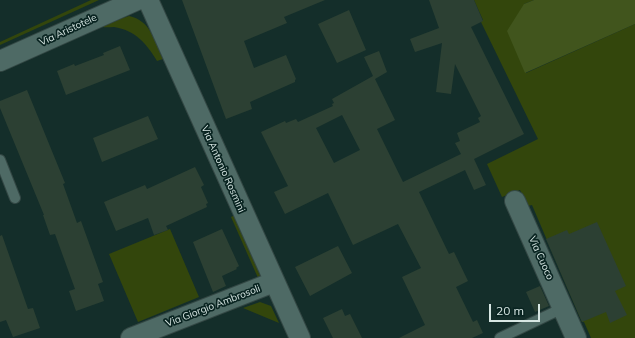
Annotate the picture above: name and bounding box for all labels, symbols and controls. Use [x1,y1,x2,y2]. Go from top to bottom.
street label: Via Aristotele [37,11,99,49]
street label: Via Antonio Rosmini [198,124,248,214]
street label: Via Cuoco [526,234,556,282]
street label: Via Giorgio Ambrosoli [164,282,262,330]
scale bar [491,296,542,322]
text: 20 m [496,303,524,318]

